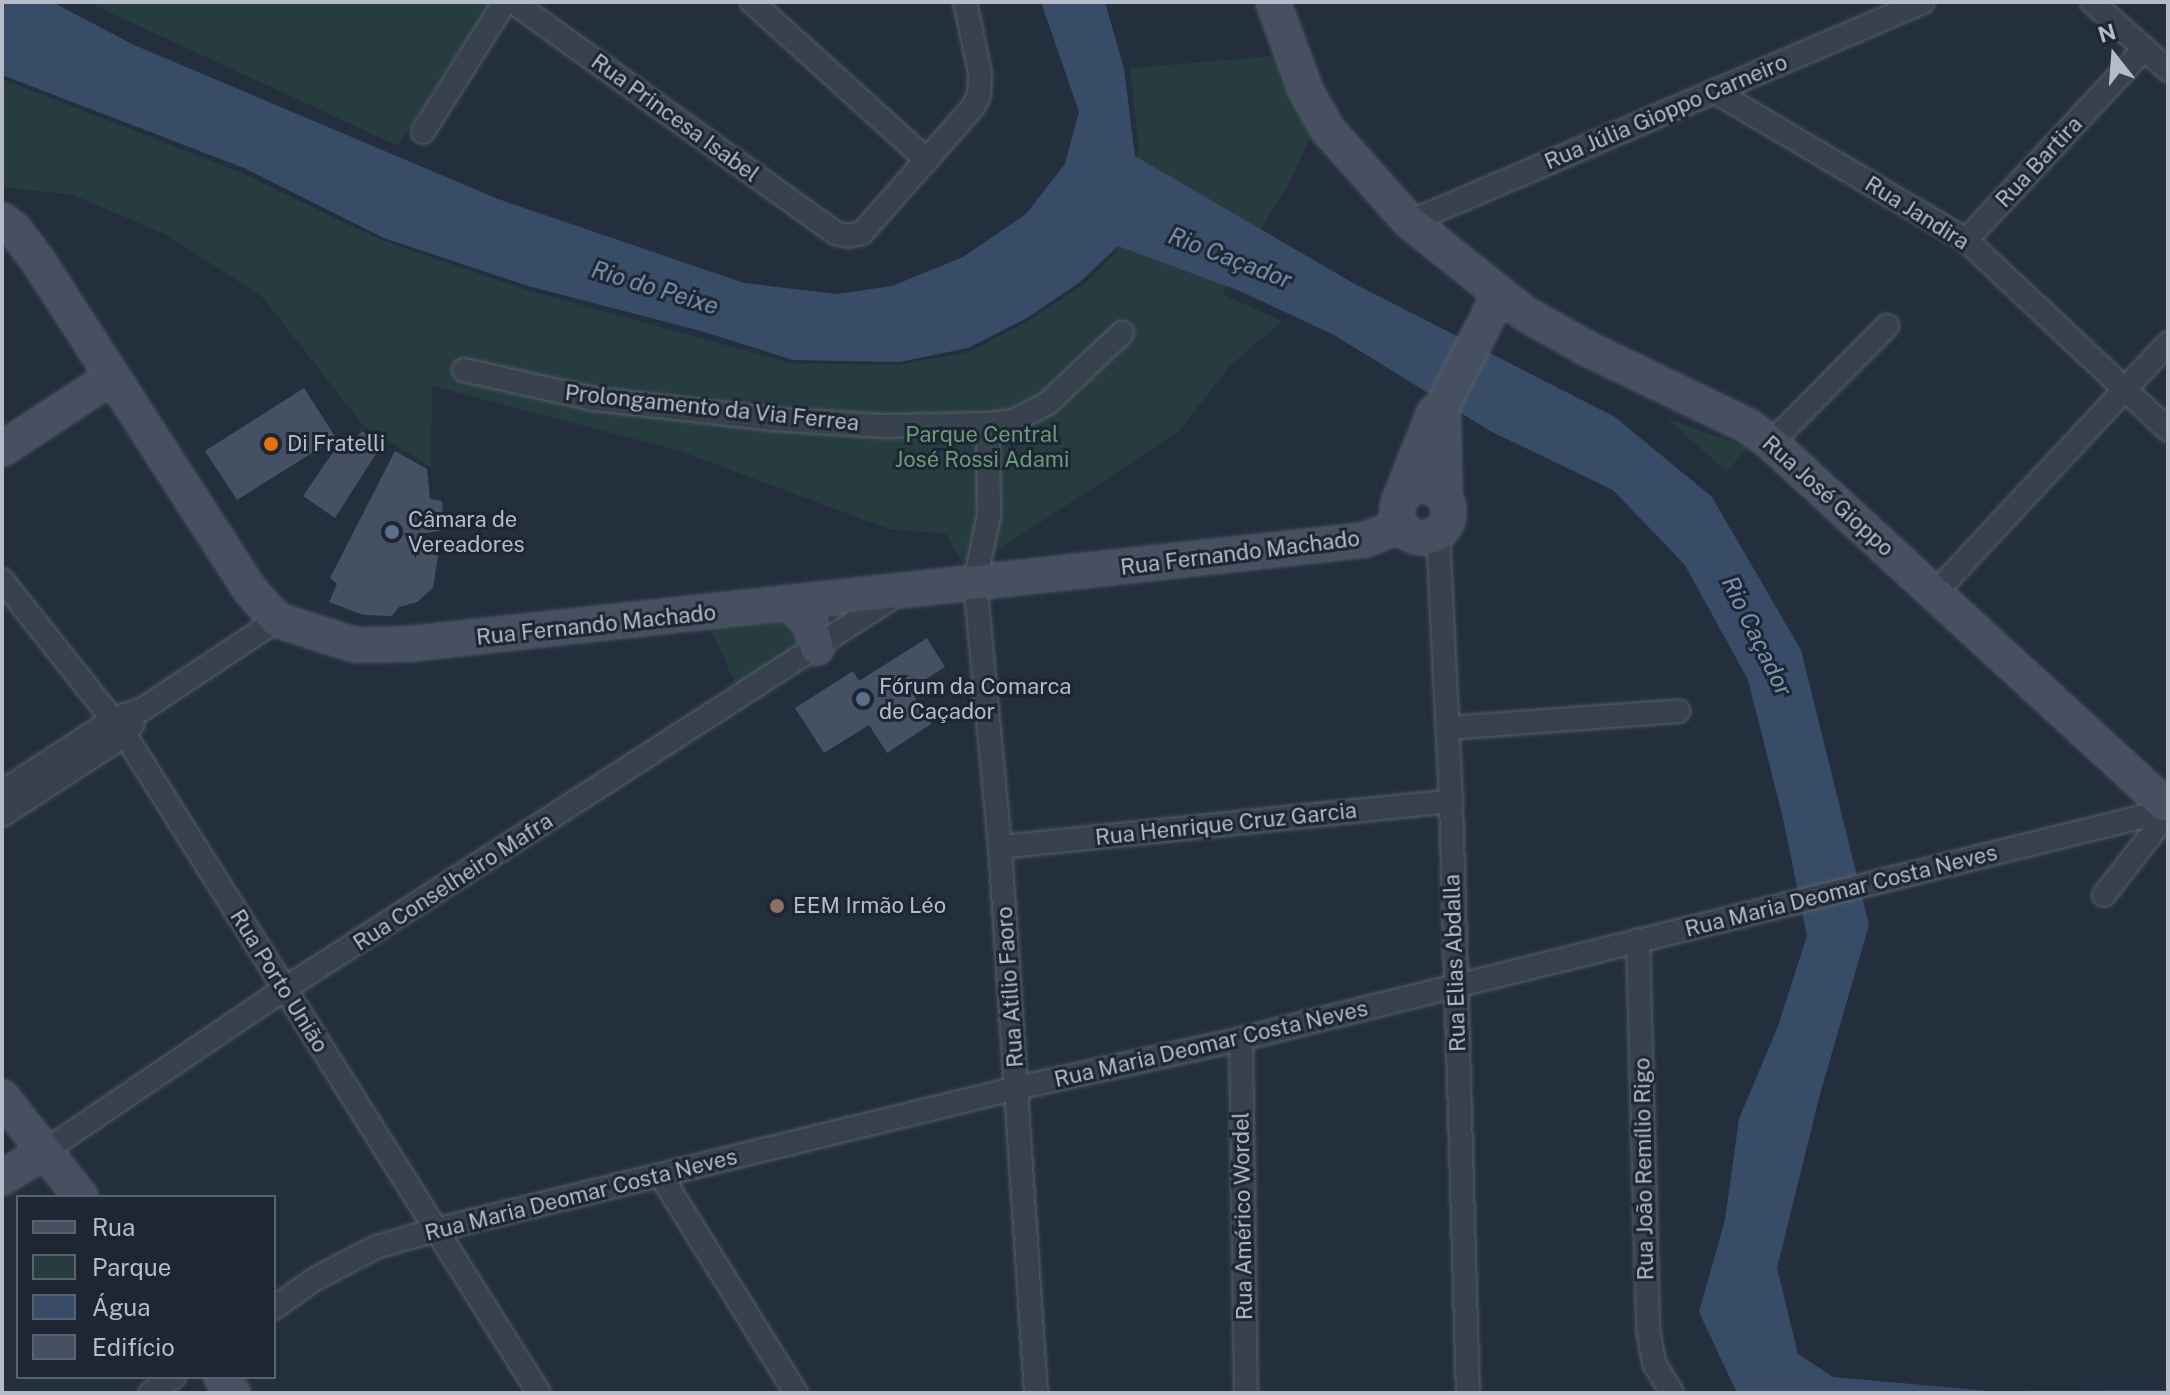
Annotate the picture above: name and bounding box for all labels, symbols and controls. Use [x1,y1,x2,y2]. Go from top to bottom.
north arrow [2074,16,2154,96]
text: N [2095,18,2119,48]
street label: Rua Princesa Isabel [586,48,764,188]
street label: Rua Júlia Gioppo Carneiro [1541,49,1791,175]
street label: Rua Bartira [1990,111,2088,213]
street label: Rua Jandira [1860,171,1974,255]
water label: Rio Caçador [1164,221,1296,295]
water label: Rio do Peixe [588,255,722,321]
street label: Prolongamento da Via Ferrea [563,379,861,437]
park label: Parque Central José Rossi Adami [895,421,1069,472]
street label: Rua José Gioppo [1757,430,1899,562]
place label: Di Fratelli [287,431,385,457]
marker: Di Fratelli [262,435,280,453]
place label: Câmara de Vereadores [408,506,525,558]
marker: Câmara de Vereadores [383,523,401,541]
street label: Rua Fernando Machado [1119,525,1361,581]
water label: Rio Caçador [1716,571,1798,701]
street label: Rua Fernando Machado [475,599,717,651]
place label: Fórum da Comarca de Caçador [879,673,1072,724]
marker: Fórum da Comarca de Caçador [854,690,872,708]
street label: Rua Henrique Cruz Garcia [1094,797,1358,851]
street label: Rua Conselheiro Mafra [348,808,558,956]
street label: Rua Maria Deomar Costa Neves [1682,839,2000,943]
street label: Rua Elias Abdalla [1439,874,1471,1052]
place label: EEM Irmão Léo [793,893,946,919]
marker: EEM Irmão Léo [768,897,786,915]
street label: Rua Porto União [224,905,334,1057]
street label: Rua Atílio Faoro [991,906,1029,1068]
street label: Rua Maria Deomar Costa Neves [1052,995,1370,1093]
street label: Rua João Remílio Rigo [1629,1057,1659,1281]
street label: Rua Américo Wordel [1228,1111,1258,1321]
street label: Rua Maria Deomar Costa Neves [422,1143,740,1247]
legend [16,1195,276,1379]
text: Rua [92,1213,135,1241]
text: Parque [92,1253,171,1281]
text: Água [92,1293,150,1321]
text: Edifício [92,1333,175,1361]

